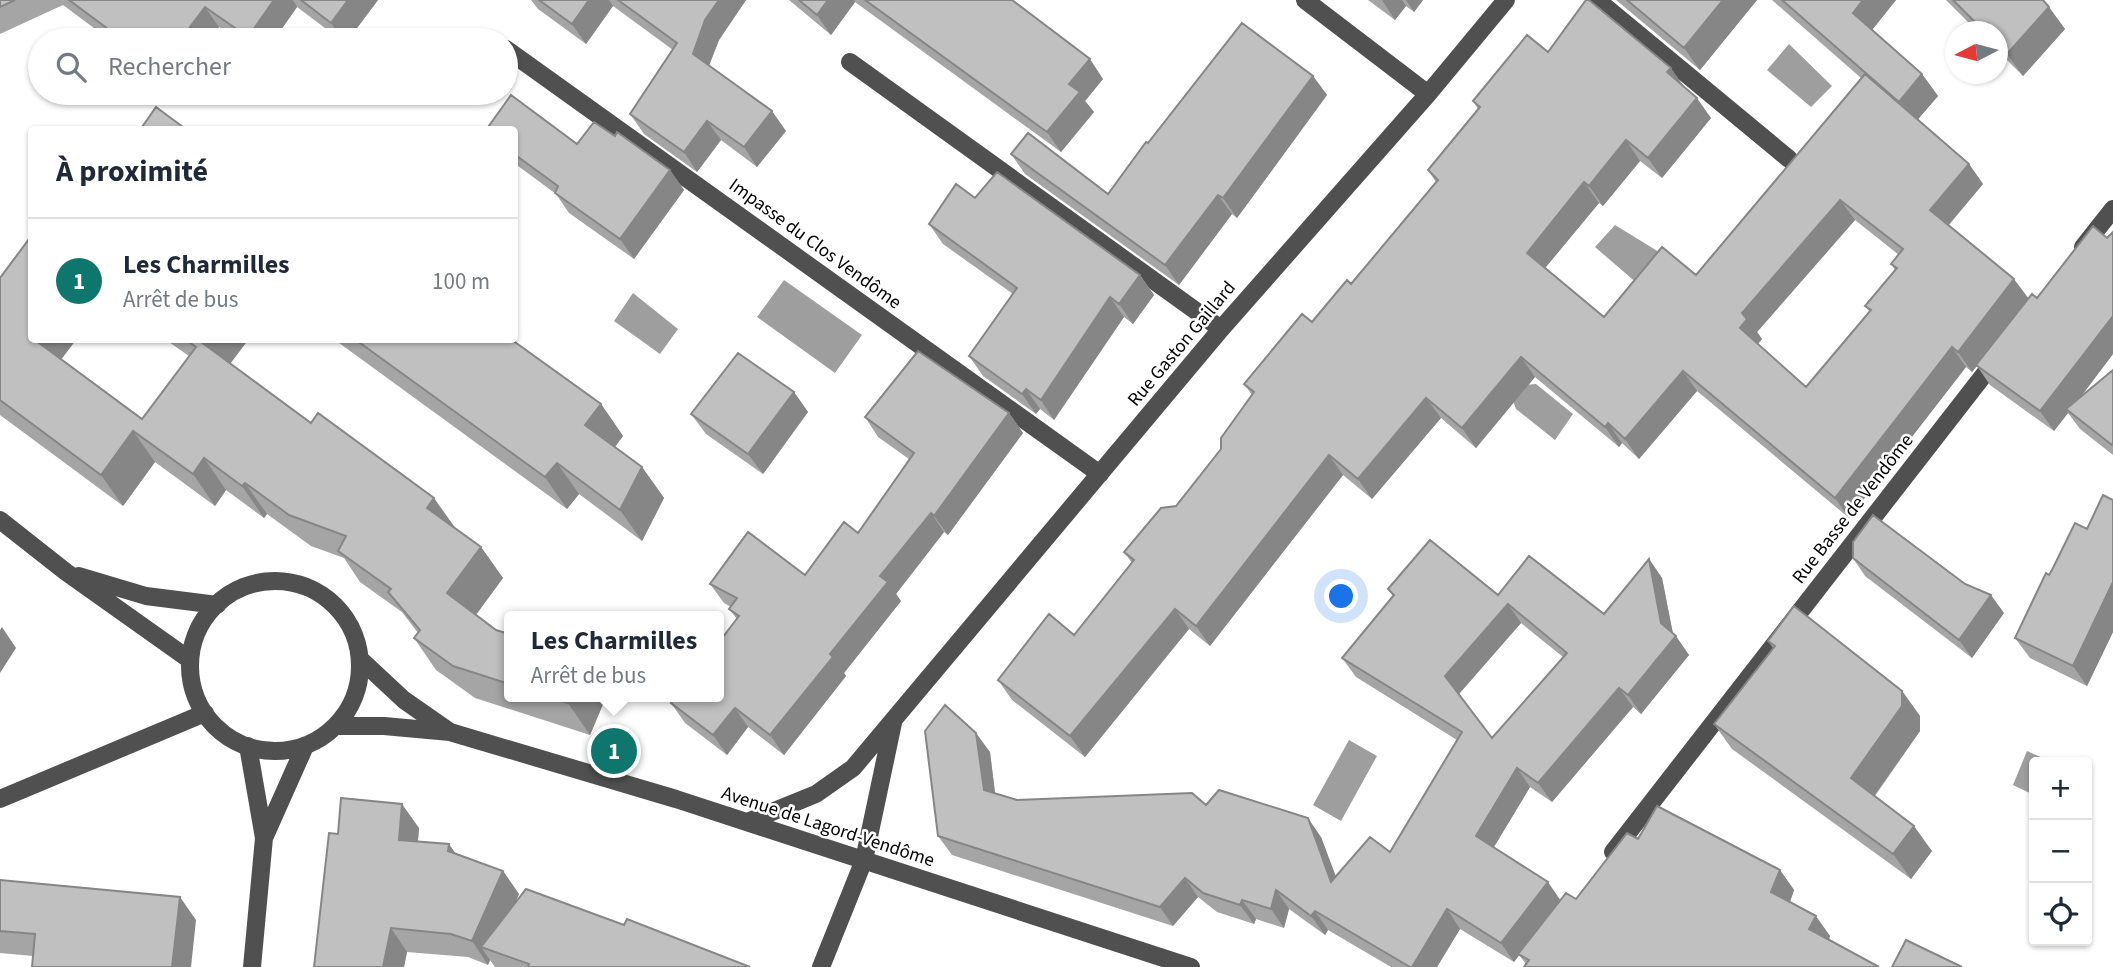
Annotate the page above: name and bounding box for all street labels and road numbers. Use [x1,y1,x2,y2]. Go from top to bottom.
street label: Impasse du Clos Vendôme [723,172,907,316]
street label: Rue Gaston Gaillard [1121,276,1243,412]
street label: Rue Basse de Vendôme [1786,428,1920,590]
street label: Avenue de Lagord-Vendôme [718,780,938,874]

